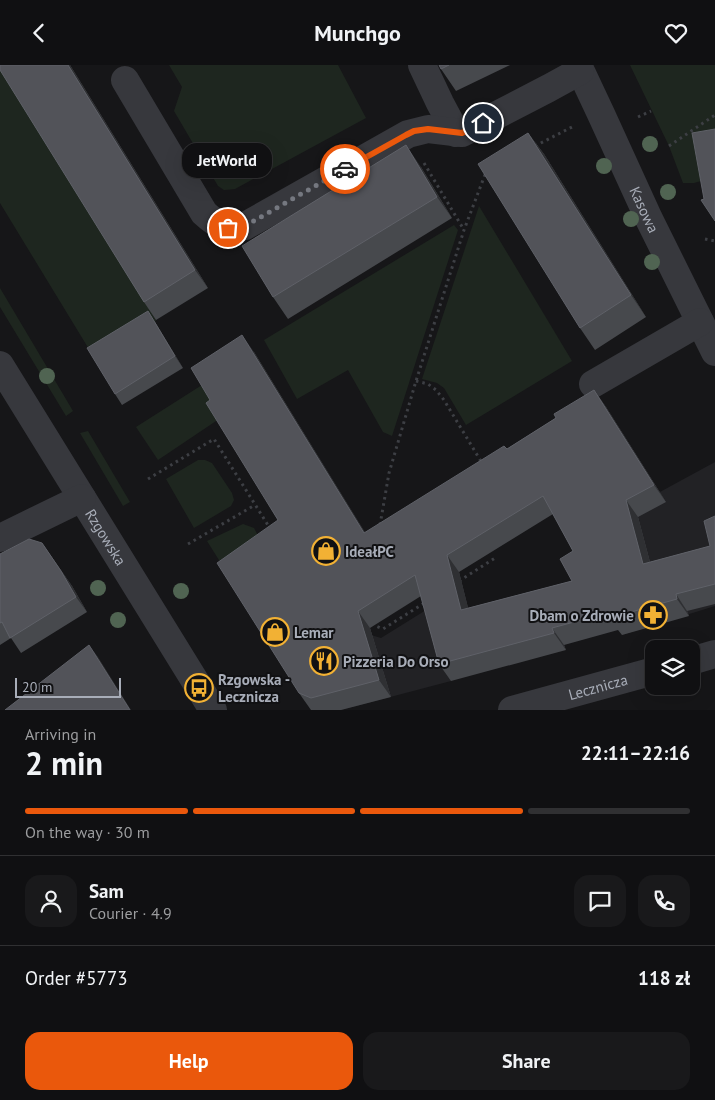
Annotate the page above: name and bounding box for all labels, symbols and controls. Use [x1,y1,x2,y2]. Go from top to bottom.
icon: back [25,19,53,47]
text: Munchgo [314,19,401,47]
icon: heart [662,19,690,47]
pin [462,102,504,144]
icon: home [469,109,497,137]
callout: JetWorld [183,143,273,178]
courier [320,144,370,194]
text: JetWorld [197,150,257,170]
icon: car [331,155,359,183]
street label: Kasowa [626,183,664,236]
pin [207,207,249,249]
icon: bag [214,214,242,242]
street label: Rzgowska [81,505,131,569]
shop icon: IdeałPC [311,536,341,566]
place label: IdeałPC [345,542,395,561]
pharmacy icon: Dbam o Zdrowie [638,600,668,630]
place label: Dbam o Zdrowie [529,606,634,625]
shop icon: Lemar [260,617,290,647]
place label: Lemar [294,623,334,642]
map controls [645,640,700,695]
button: layers [645,640,700,695]
restaurant icon: Pizzeria Do Orso [309,646,339,676]
place label: Pizzeria Do Orso [343,652,448,671]
street label: Lecznicza [566,669,630,704]
place label: Rzgowska - Lecznicza [218,670,290,706]
bus stop icon: Rzgowska - Lecznicza [184,673,214,703]
scale bar [15,675,121,698]
text: 20 m [22,678,52,696]
text: Arriving in [25,724,96,744]
text: 22:11–22:16 [581,741,690,765]
text: 2 min [25,742,103,784]
text: On the way · 30 m [25,822,150,842]
button: person [25,875,77,927]
button: chat [574,875,626,927]
button: phone [638,875,690,927]
text: Sam [89,879,124,903]
text: Courier · 4.9 [89,903,172,923]
text: Order #5773 [25,966,128,990]
text: 118 zł [638,966,690,990]
button: Help [25,1032,353,1090]
button: Share [363,1032,690,1090]

